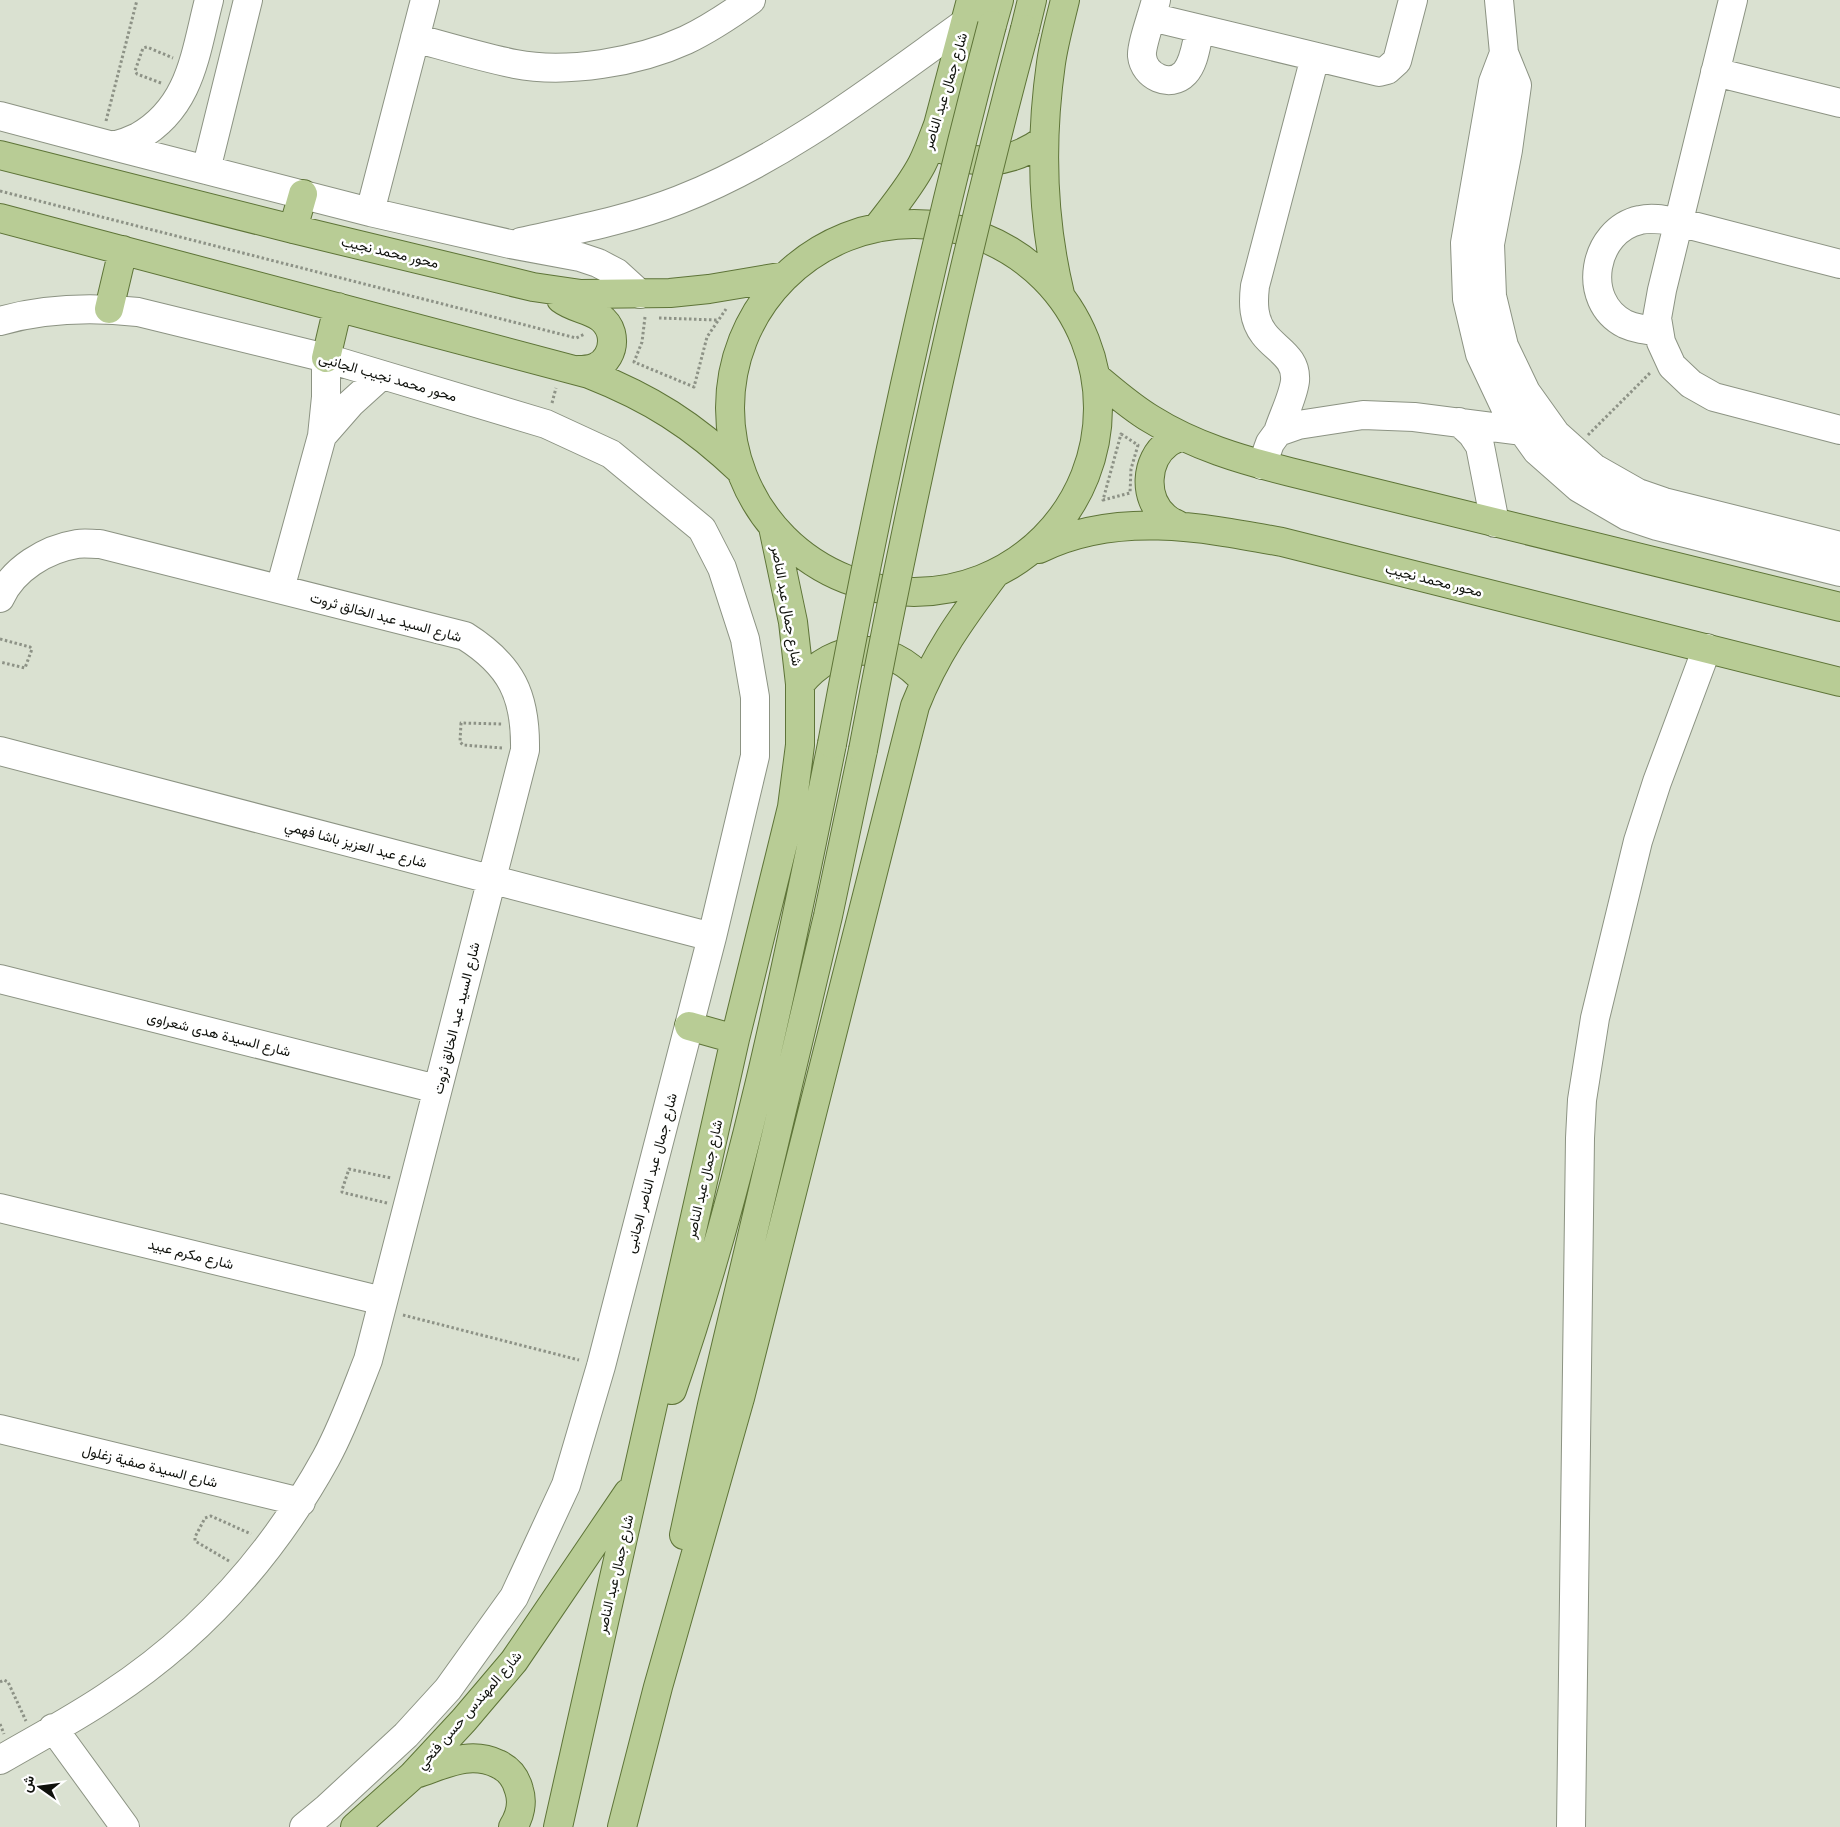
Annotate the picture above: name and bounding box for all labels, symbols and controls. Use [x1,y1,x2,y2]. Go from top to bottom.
street label: شارع جمال عبد الناصر [918,30,973,153]
street label: محور محمد نجيب [340,232,440,272]
street label: محور محمد نجيب الجانبى [317,349,459,405]
street label: شارع جمال عبد الناصر [765,544,806,668]
street label: محور محمد نجيب [1384,559,1484,601]
street label: شارع السيد عبد الخالق ثروت [308,588,464,648]
street label: شارع عبد العزيز باشا فهمي [282,816,429,875]
street label: شارع السيد عبد الخالق ثروت [428,940,486,1096]
street label: شارع السيدة هدى شعراوى [145,1007,293,1062]
street label: شارع جمال عبد الناصر الجانبى [621,1091,683,1256]
street label: شارع جمال عبد الناصر [681,1118,728,1242]
street label: شارع مكرم عبيد [146,1235,236,1275]
street label: شارع السيدة صفية زغلول [80,1440,220,1493]
street label: شارع جمال عبد الناصر [592,1513,639,1637]
street label: شارع المهندس حسن فتحي [413,1647,528,1775]
north arrow [15,1762,65,1812]
text: ش [17,1773,38,1794]

